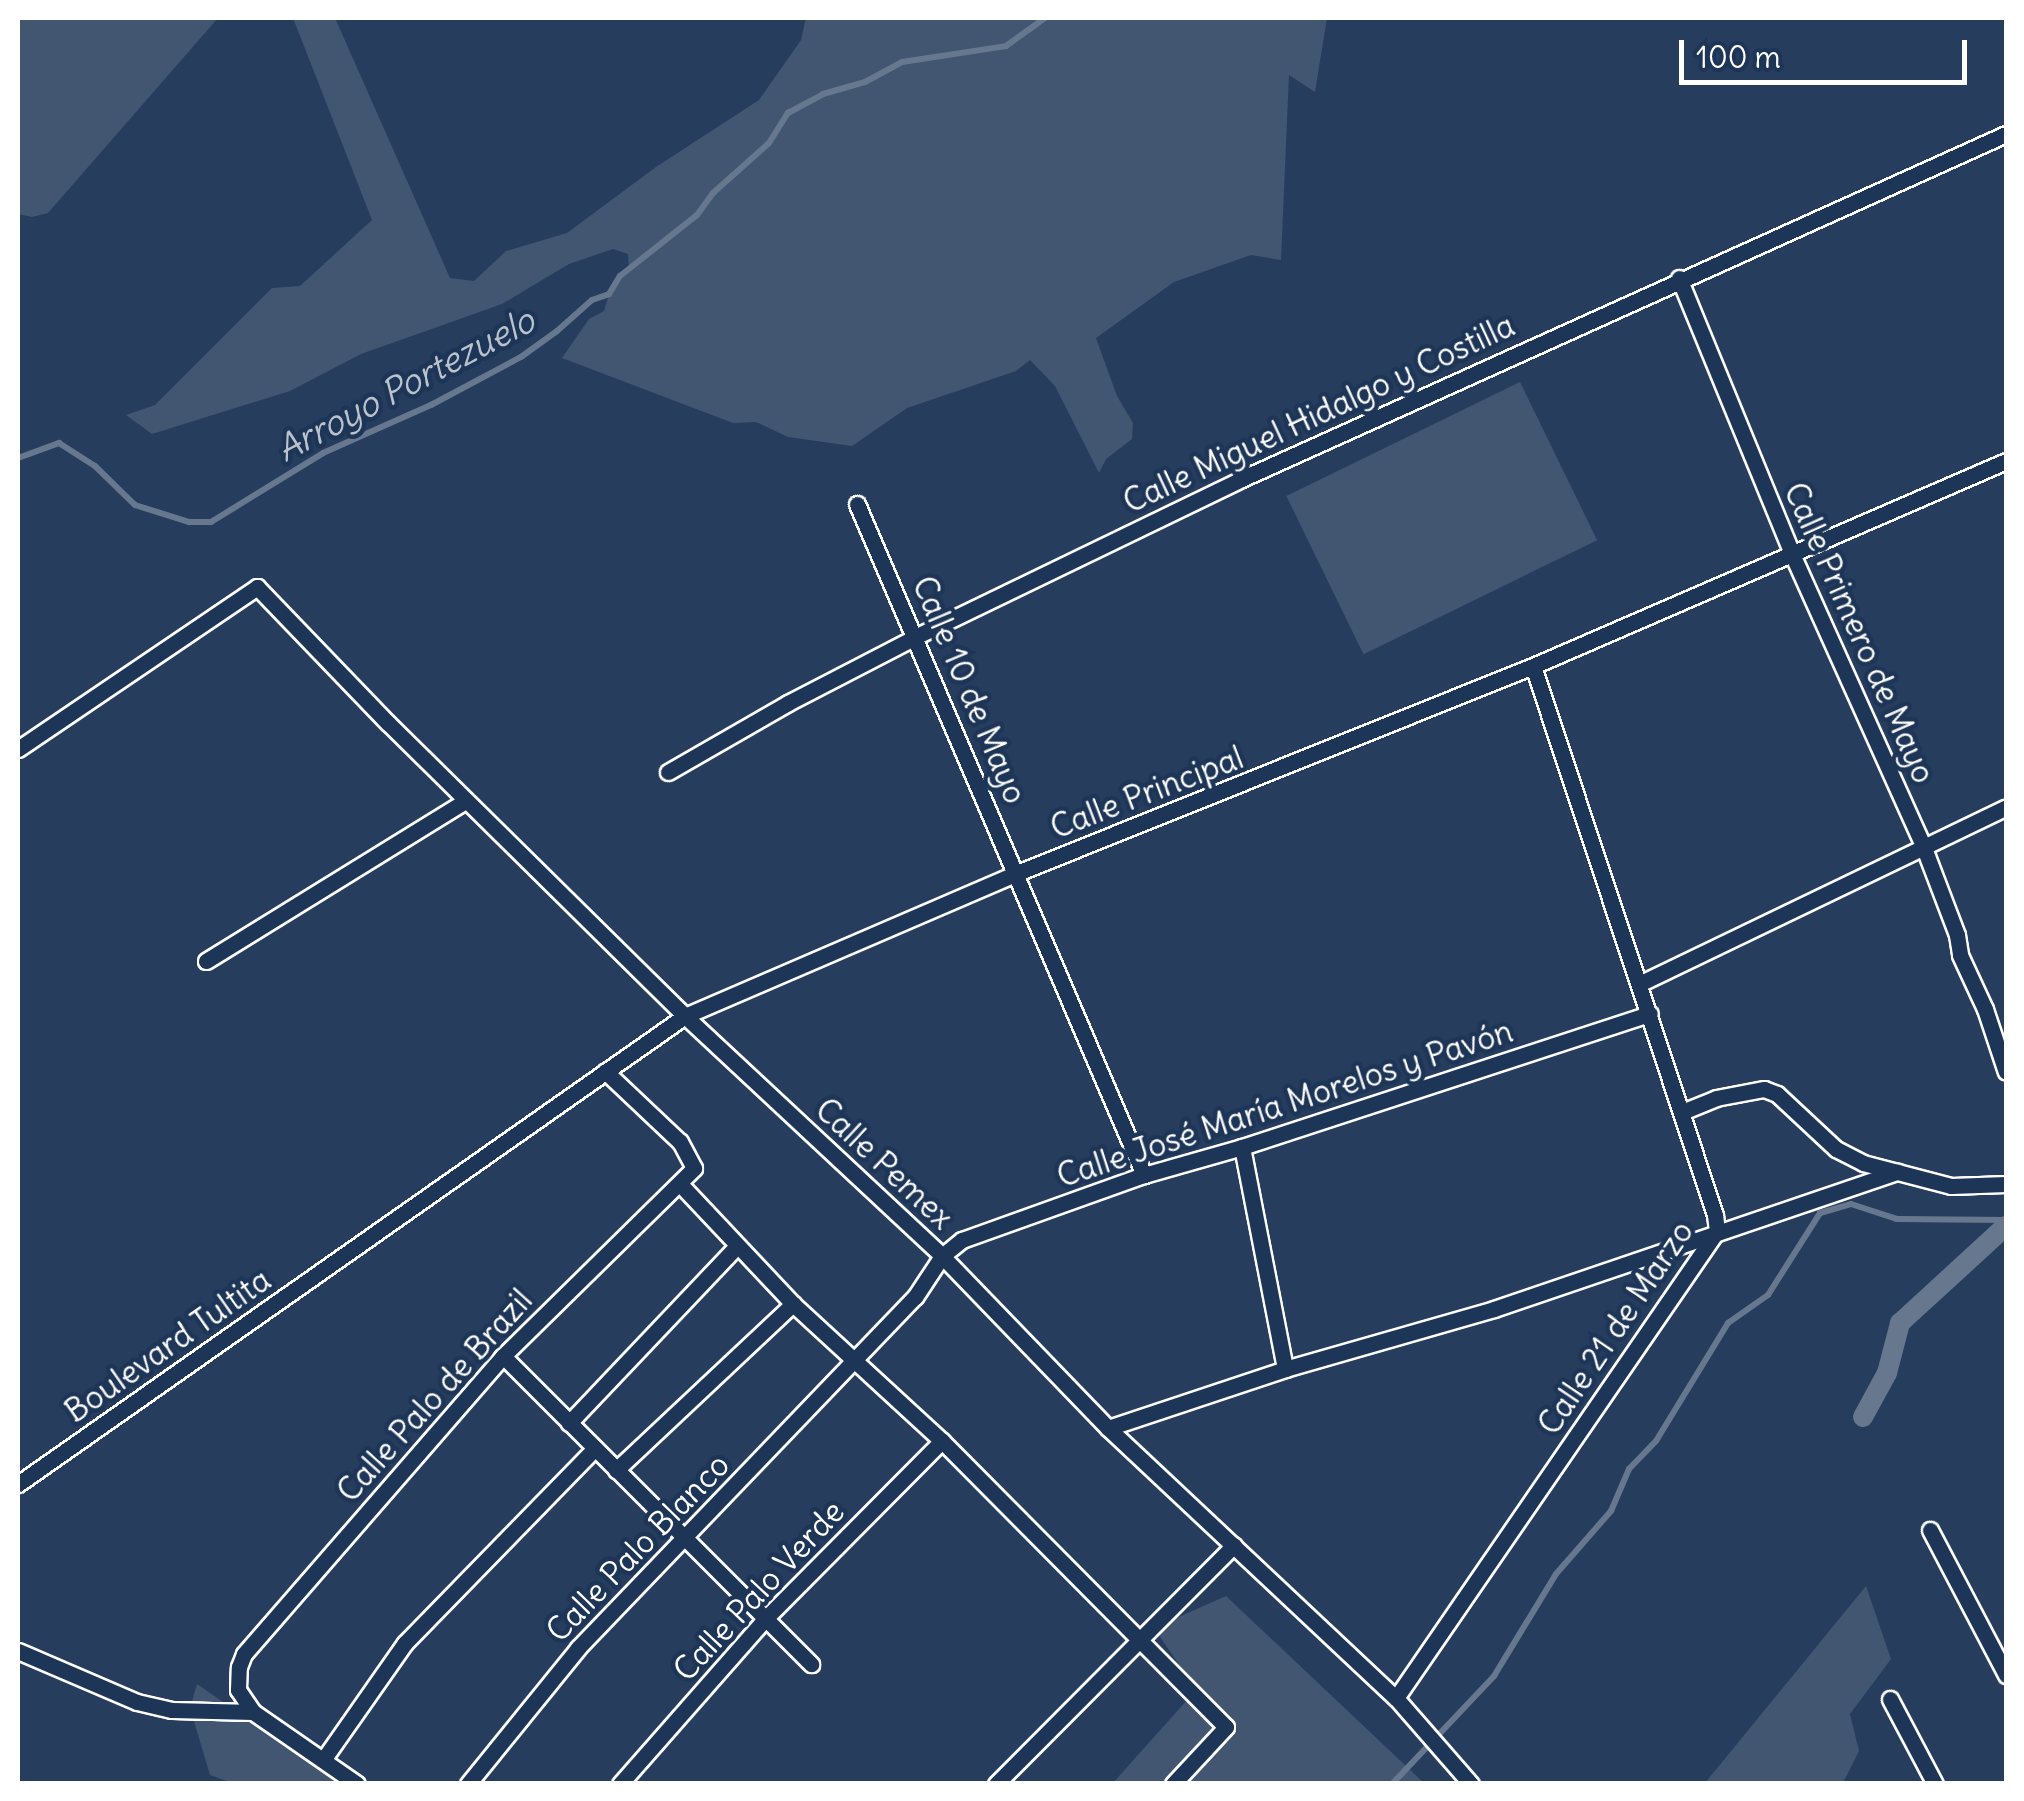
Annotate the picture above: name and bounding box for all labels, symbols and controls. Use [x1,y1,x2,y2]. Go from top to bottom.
scale bar [1684,20,1972,82]
text: 100 m [1696,38,1781,76]
water label: Arroyo Portezuelo [269,298,541,470]
street label: Calle Miguel Hidalgo y Costilla [1117,306,1521,522]
street label: Calle Primero de Mayo [1775,477,1943,789]
street label: Calle 10 de Mayo [904,571,1034,809]
street label: Calle Principal [1045,739,1249,847]
street label: Calle José María Morelos y Pavón [1052,1012,1518,1196]
street label: Calle Pemex [807,1090,961,1238]
street label: Calle 21 de Marzo [1530,1214,1702,1442]
street label: Boulevard Tultita [58,1261,278,1431]
street label: Calle Palo de Brazil [329,1282,541,1510]
street label: Calle Palo Blanco [539,1446,737,1650]
street label: Calle Palo Verde [666,1493,852,1689]

